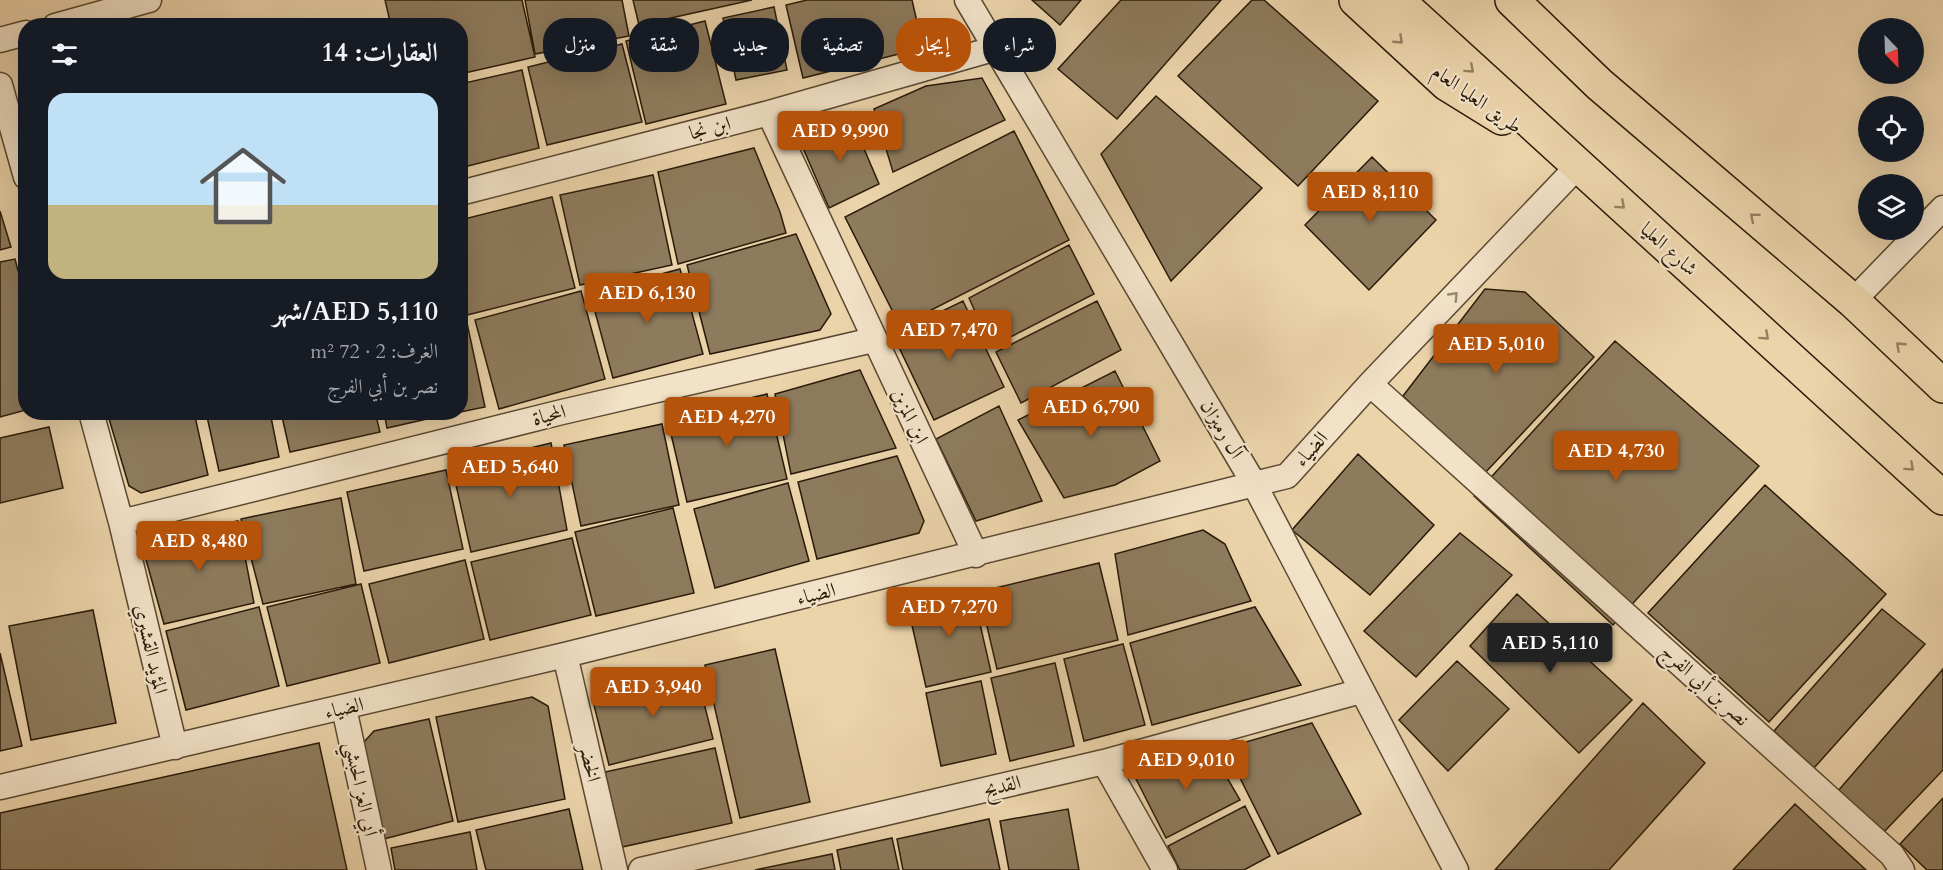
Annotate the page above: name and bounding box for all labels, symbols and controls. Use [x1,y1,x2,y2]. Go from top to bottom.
chip: منزل [543,18,617,72]
chip: شقة [629,18,699,72]
chip: جديد [711,18,789,72]
chip: تصفية [801,18,884,72]
chip: إيجار [896,18,971,72]
chip: شراء [983,18,1056,72]
north arrow [1858,18,1924,84]
map controls [1858,18,1924,240]
one-way arrow [1393,33,1403,44]
text: العقارات: 14 [321,35,438,70]
icon: filters [48,38,81,71]
street label: طريق العليا العام [1424,58,1528,143]
one-way arrow [1463,62,1474,73]
button: locate [1858,96,1924,162]
street label: ابن نجا [686,110,734,146]
pin: AED 9,990 [771,111,909,162]
text: AED 9,990 [791,117,889,144]
icon: home [189,132,297,240]
pin: AED 8,110 [1301,172,1439,223]
button: layers [1858,174,1924,240]
text: AED 8,110 [1321,178,1419,205]
one-way arrow [1614,198,1625,209]
one-way arrow [1750,213,1761,224]
street label: شارع العليا [1632,216,1704,285]
pin: AED 6,130 [578,273,716,324]
text: AED 6,130 [598,279,696,306]
one-way arrow [1447,292,1458,302]
text: AED 5,110/شهر [273,294,438,329]
pin: AED 7,470 [880,310,1018,361]
text: AED 7,470 [900,316,998,343]
pin: AED 5,010 [1427,324,1565,375]
one-way arrow [1758,329,1769,340]
text: AED 5,010 [1447,330,1545,357]
text: الغرف: 2 · 72 m² [310,338,438,365]
one-way arrow [1897,342,1908,353]
text: نصر بن أبي الفرج [327,373,438,400]
street label: ابن المزين [885,384,935,448]
pin: AED 6,790 [1022,387,1160,438]
text: AED 6,790 [1042,393,1140,420]
street label: آل رميزان [1194,394,1251,466]
pin: AED 4,270 [658,397,796,448]
street label: المحياة [529,398,569,432]
text: AED 4,270 [678,403,776,430]
street label: الضياء [1288,425,1334,473]
pin: AED 4,730 [1547,431,1685,482]
text: AED 4,730 [1567,437,1665,464]
pin: AED 5,640 [441,447,579,498]
text: AED 5,640 [461,453,559,480]
one-way arrow [1903,460,1913,471]
pin: AED 8,480 [130,521,268,572]
text: AED 8,480 [150,527,248,554]
street label: الضياء [794,576,838,612]
pin: AED 7,270 [880,587,1018,638]
text: AED 7,270 [900,593,998,620]
street label: المؤيد القشيري [126,601,174,697]
pin: AED 5,110 [1481,623,1619,674]
text: AED 5,110 [1501,629,1599,656]
street label: نصر بن أبي الفرج [1652,637,1756,735]
pin: AED 3,940 [584,667,722,718]
text: AED 3,940 [604,673,702,700]
street label: الضياء [322,690,366,726]
street label: أبي العز الحبشي [333,739,385,840]
street label: الخضر [572,739,607,785]
pin: AED 9,010 [1117,740,1255,791]
text: AED 9,010 [1137,746,1235,773]
street label: القديح [981,769,1024,806]

